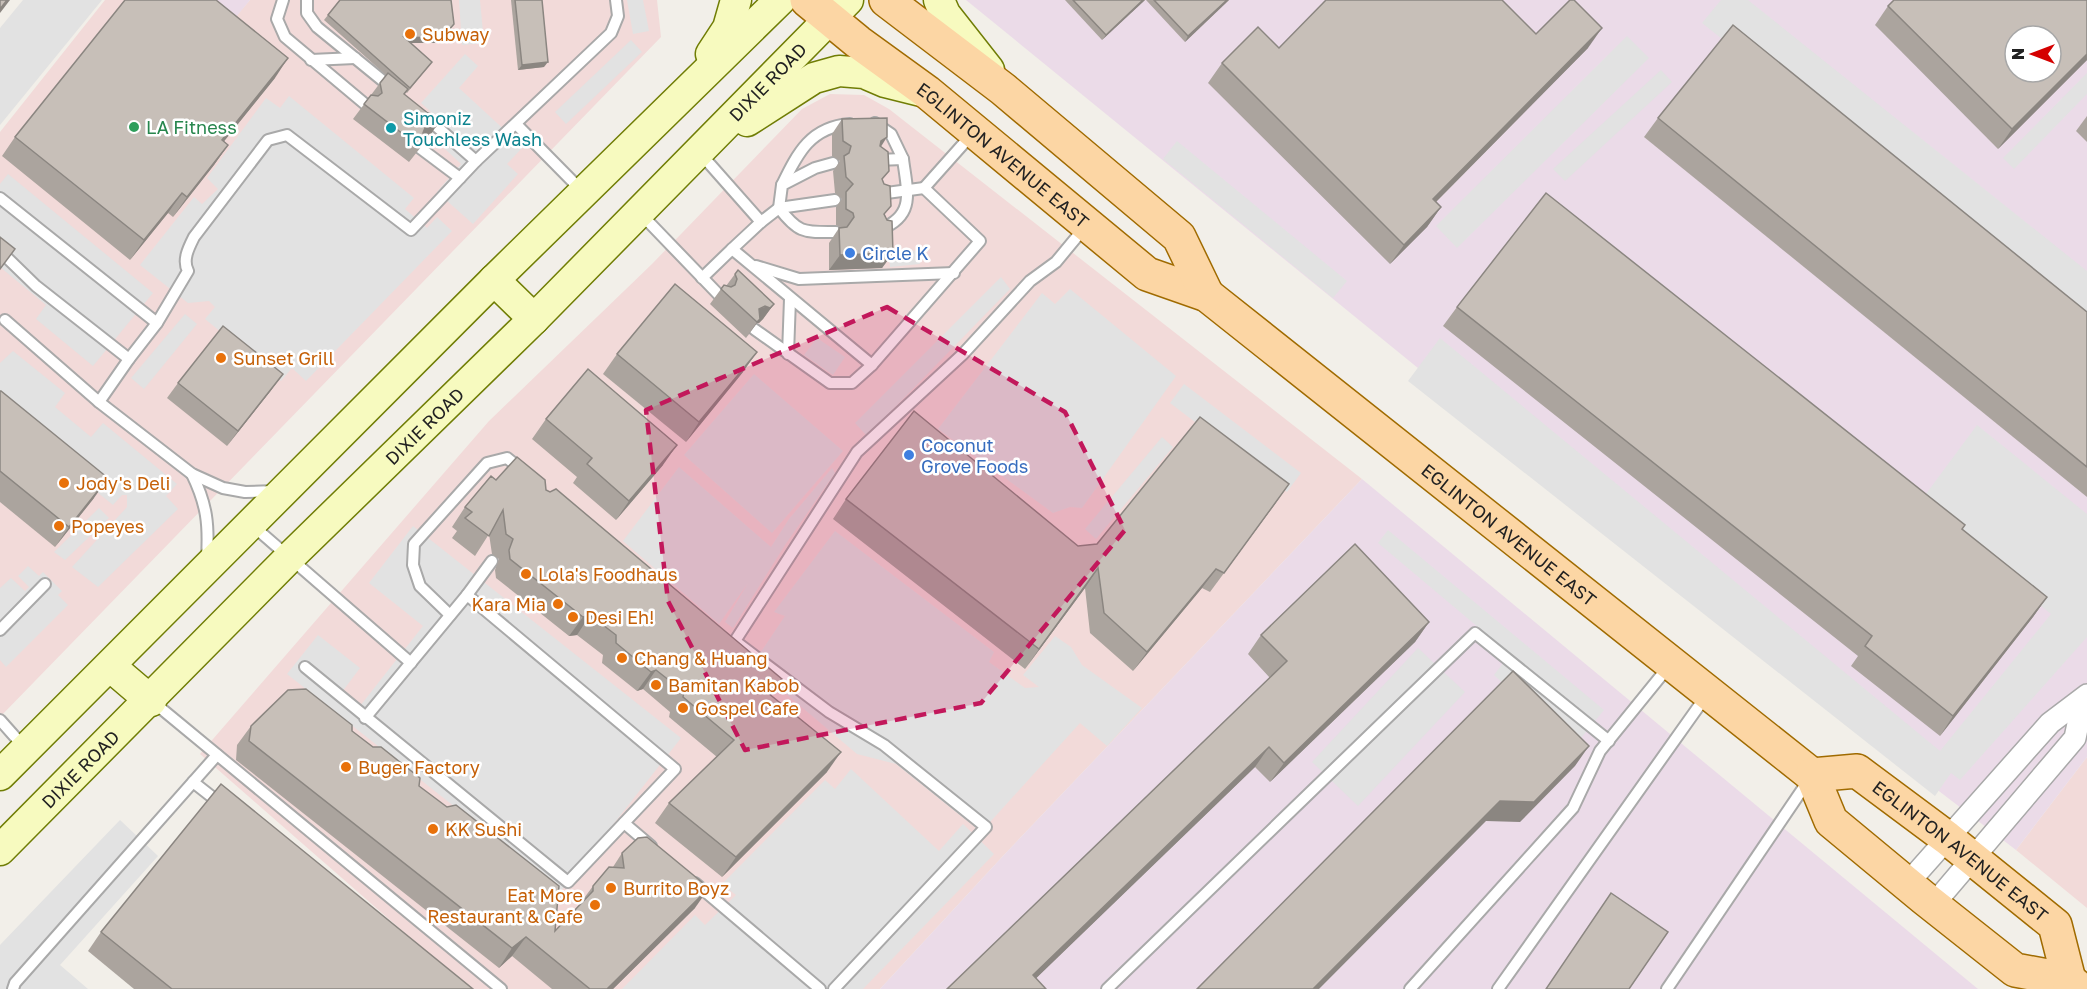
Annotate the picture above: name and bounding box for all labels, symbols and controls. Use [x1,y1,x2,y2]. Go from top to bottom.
place label: Subway [422,23,489,45]
north arrow [2003,24,2063,84]
marker: Subway [403,27,417,41]
street label: DIXIE ROAD [724,38,811,126]
text: N [2008,48,2028,60]
street label: EGLINTON AVENUE EAST [913,77,1094,232]
place label: Simoniz Touchless Wash [403,107,542,150]
place label: LA Fitness [146,116,237,138]
marker: LA Fitness [127,120,141,134]
marker: Simoniz Touchless Wash [384,121,398,135]
place label: Circle K [862,242,929,264]
marker: Circle K [843,246,857,260]
place label: Sunset Grill [233,347,334,369]
marker: Sunset Grill [214,351,228,365]
street label: DIXIE ROAD [381,383,468,469]
place label: Coconut Grove Foods [921,434,1028,477]
marker: Coconut Grove Foods [902,448,916,462]
street label: EGLINTON AVENUE EAST [1417,459,1601,611]
place label: Jody's Deli [76,472,170,494]
marker: Jody's Deli [57,476,71,490]
place label: Popeyes [71,515,144,537]
marker: Popeyes [52,519,66,533]
place label: Lola's Foodhaus [538,563,678,585]
marker: Lola's Foodhaus [519,567,533,581]
place label: Kara Mia [472,593,546,615]
marker: Kara Mia [551,597,565,611]
place label: Desi Eh! [585,606,654,628]
marker: Desi Eh! [566,610,580,624]
place label: Chang & Huang [634,647,768,669]
marker: Chang & Huang [615,651,629,665]
place label: Bamitan Kabob [668,674,799,696]
marker: Bamitan Kabob [649,678,663,692]
place label: Gospel Cafe [695,697,799,719]
marker: Gospel Cafe [676,701,690,715]
street label: DIXIE ROAD [37,725,124,813]
place label: Buger Factory [358,756,480,778]
marker: Buger Factory [339,760,353,774]
street label: EGLINTON AVENUE EAST [1868,776,2053,926]
place label: KK Sushi [445,818,522,840]
marker: KK Sushi [426,822,440,836]
place label: Burrito Boyz [623,877,729,899]
marker: Burrito Boyz [604,881,618,895]
place label: Eat More Restaurant & Cafe [427,884,583,927]
marker: Eat More Restaurant & Cafe [588,898,602,912]

